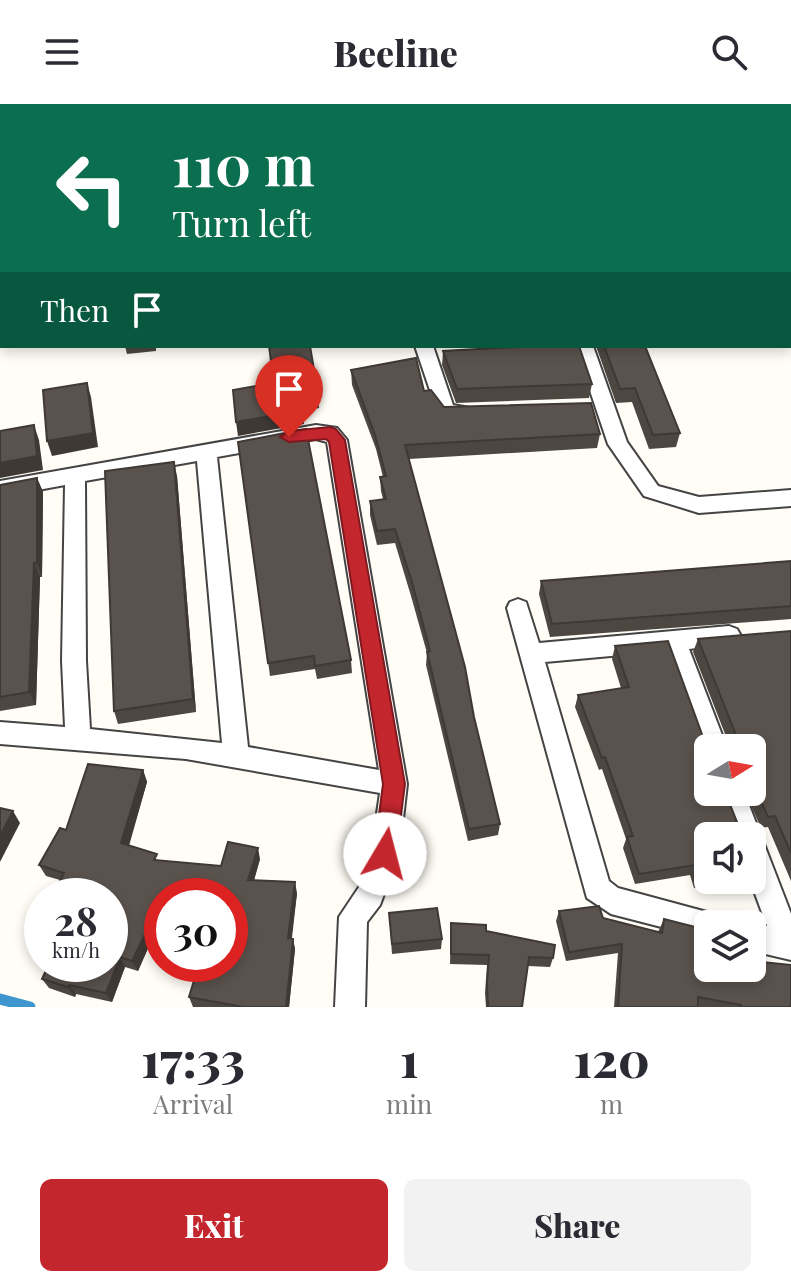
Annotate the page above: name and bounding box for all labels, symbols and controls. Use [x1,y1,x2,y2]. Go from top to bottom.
text: Beeline [333,28,458,76]
icon: menu [40,30,84,74]
icon: search [707,30,751,74]
text: 110 m [172,126,315,201]
icon: left [40,136,144,240]
text: Turn left [172,198,311,246]
icon: arrive [125,288,169,332]
text: Then [40,290,109,330]
pin [255,355,323,437]
icon: arrive [267,367,311,411]
north arrow [694,734,766,806]
map controls [694,734,766,982]
position arrow [343,812,427,896]
button: sound [694,822,766,894]
speed limit sign: 30 [144,878,248,982]
text: 28 [54,893,98,946]
button: layers [694,910,766,982]
text: km/h [52,936,100,963]
text: 17:33 [141,1026,245,1090]
text: 1 [400,1026,419,1090]
text: 120 [574,1026,650,1090]
text: Arrival [153,1086,233,1121]
text: min [386,1086,432,1121]
text: m [600,1086,623,1121]
button: Exit [40,1179,388,1271]
button: Share [404,1179,751,1271]

